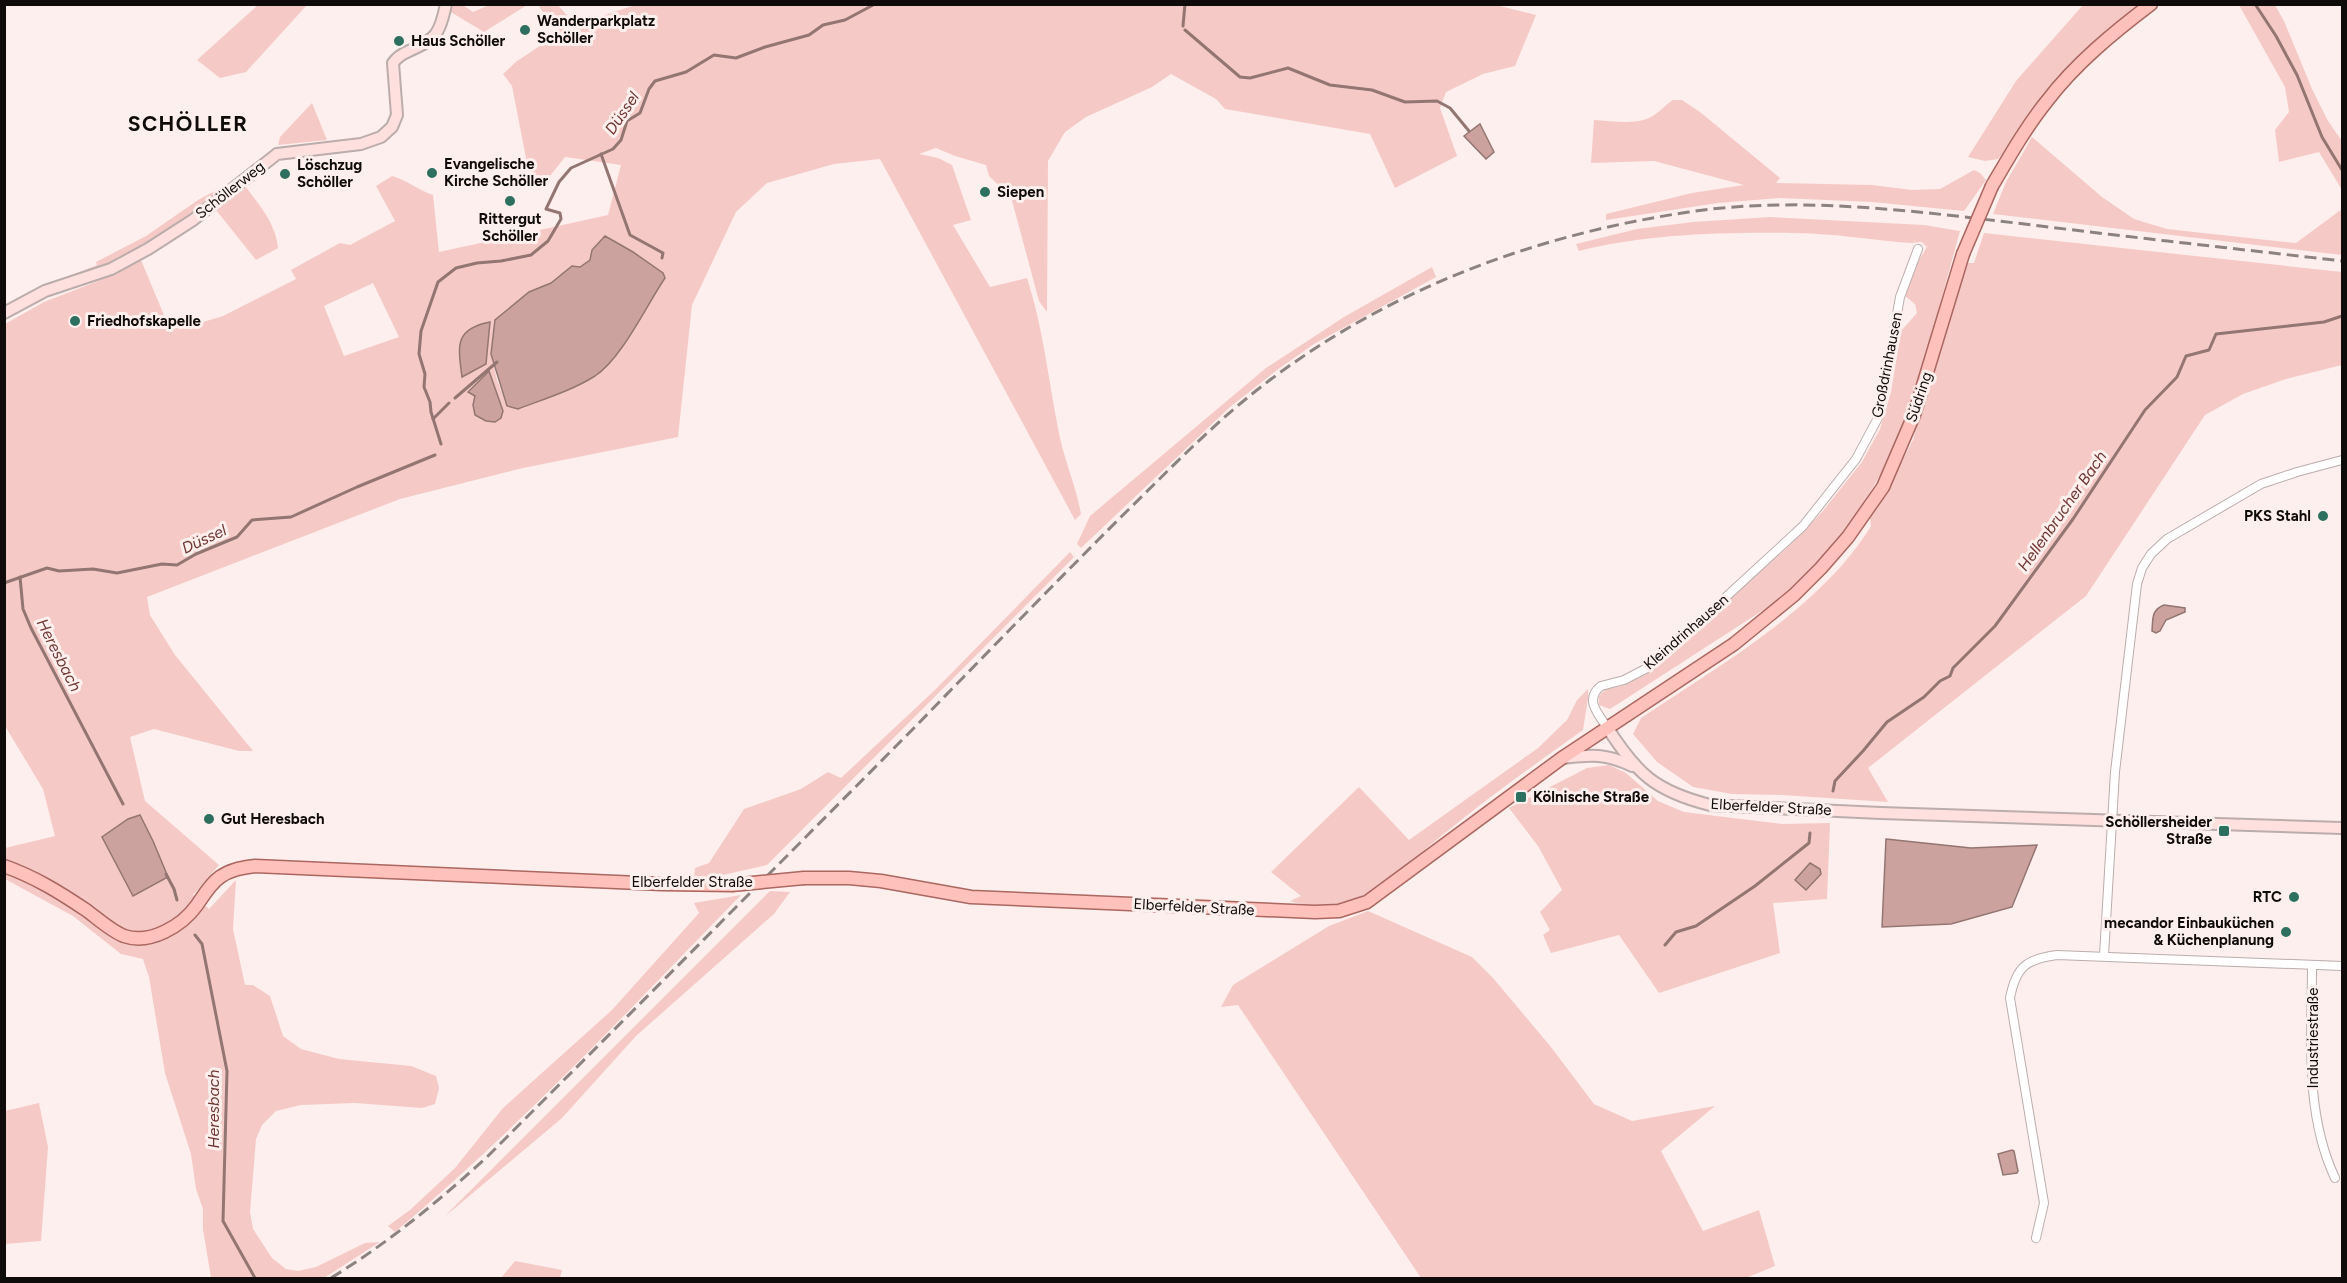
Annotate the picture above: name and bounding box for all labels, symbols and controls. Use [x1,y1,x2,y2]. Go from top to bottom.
place label: Wanderparkplatz Schöller [537,12,655,47]
marker: Wanderparkplatz Schöller [518,23,532,37]
place label: Haus Schöller [411,32,506,50]
marker: Haus Schöller [392,34,406,48]
water label: Düssel [601,88,643,138]
district label: SCHÖLLER [128,111,248,136]
place label: Evangelische Kirche Schöller [444,155,548,190]
place label: Löschzug Schöller [297,156,362,191]
street label: Schöllerweg [192,157,268,223]
marker: Evangelische Kirche Schöller [425,166,439,180]
marker: Löschzug Schöller [278,167,292,181]
place label: Siepen [997,183,1044,201]
marker: Siepen [978,185,992,199]
marker: Rittergut Schöller [503,194,517,208]
place label: Rittergut Schöller [478,210,542,245]
street label: Großdrinhausen [1868,311,1906,419]
place label: Friedhofskapelle [87,312,202,330]
marker: Friedhofskapelle [68,314,82,328]
street label: Südring [1902,369,1936,425]
water label: Hellenbrucher Bach [2014,447,2111,575]
place label: PKS Stahl [2244,507,2311,525]
marker: PKS Stahl [2316,509,2330,523]
water label: Düssel [179,520,230,558]
street label: Kleindrinhausen [1640,590,1732,674]
water label: Heresbach [33,616,85,695]
place label: Kölnische Straße [1533,788,1650,806]
marker: Kölnische Straße [1514,790,1528,804]
street label: Elberfelder Straße [1710,795,1832,819]
place label: Gut Heresbach [221,810,325,828]
marker: Gut Heresbach [202,812,216,826]
place label: Schöllersheider Straße [2105,813,2213,848]
marker: Schöllersheider Straße [2217,824,2231,838]
street label: Elberfelder Straße [631,873,753,891]
place label: RTC [2253,888,2282,906]
marker: RTC [2287,890,2301,904]
street label: Elberfelder Straße [1133,895,1255,919]
place label: mecandor Einbauküchen & Küchenplanung [2104,914,2274,949]
marker: mecandor Einbauküchen & Küchenplanung [2279,925,2293,939]
street label: Industriestraße [2304,987,2322,1089]
water label: Heresbach [204,1069,223,1148]

